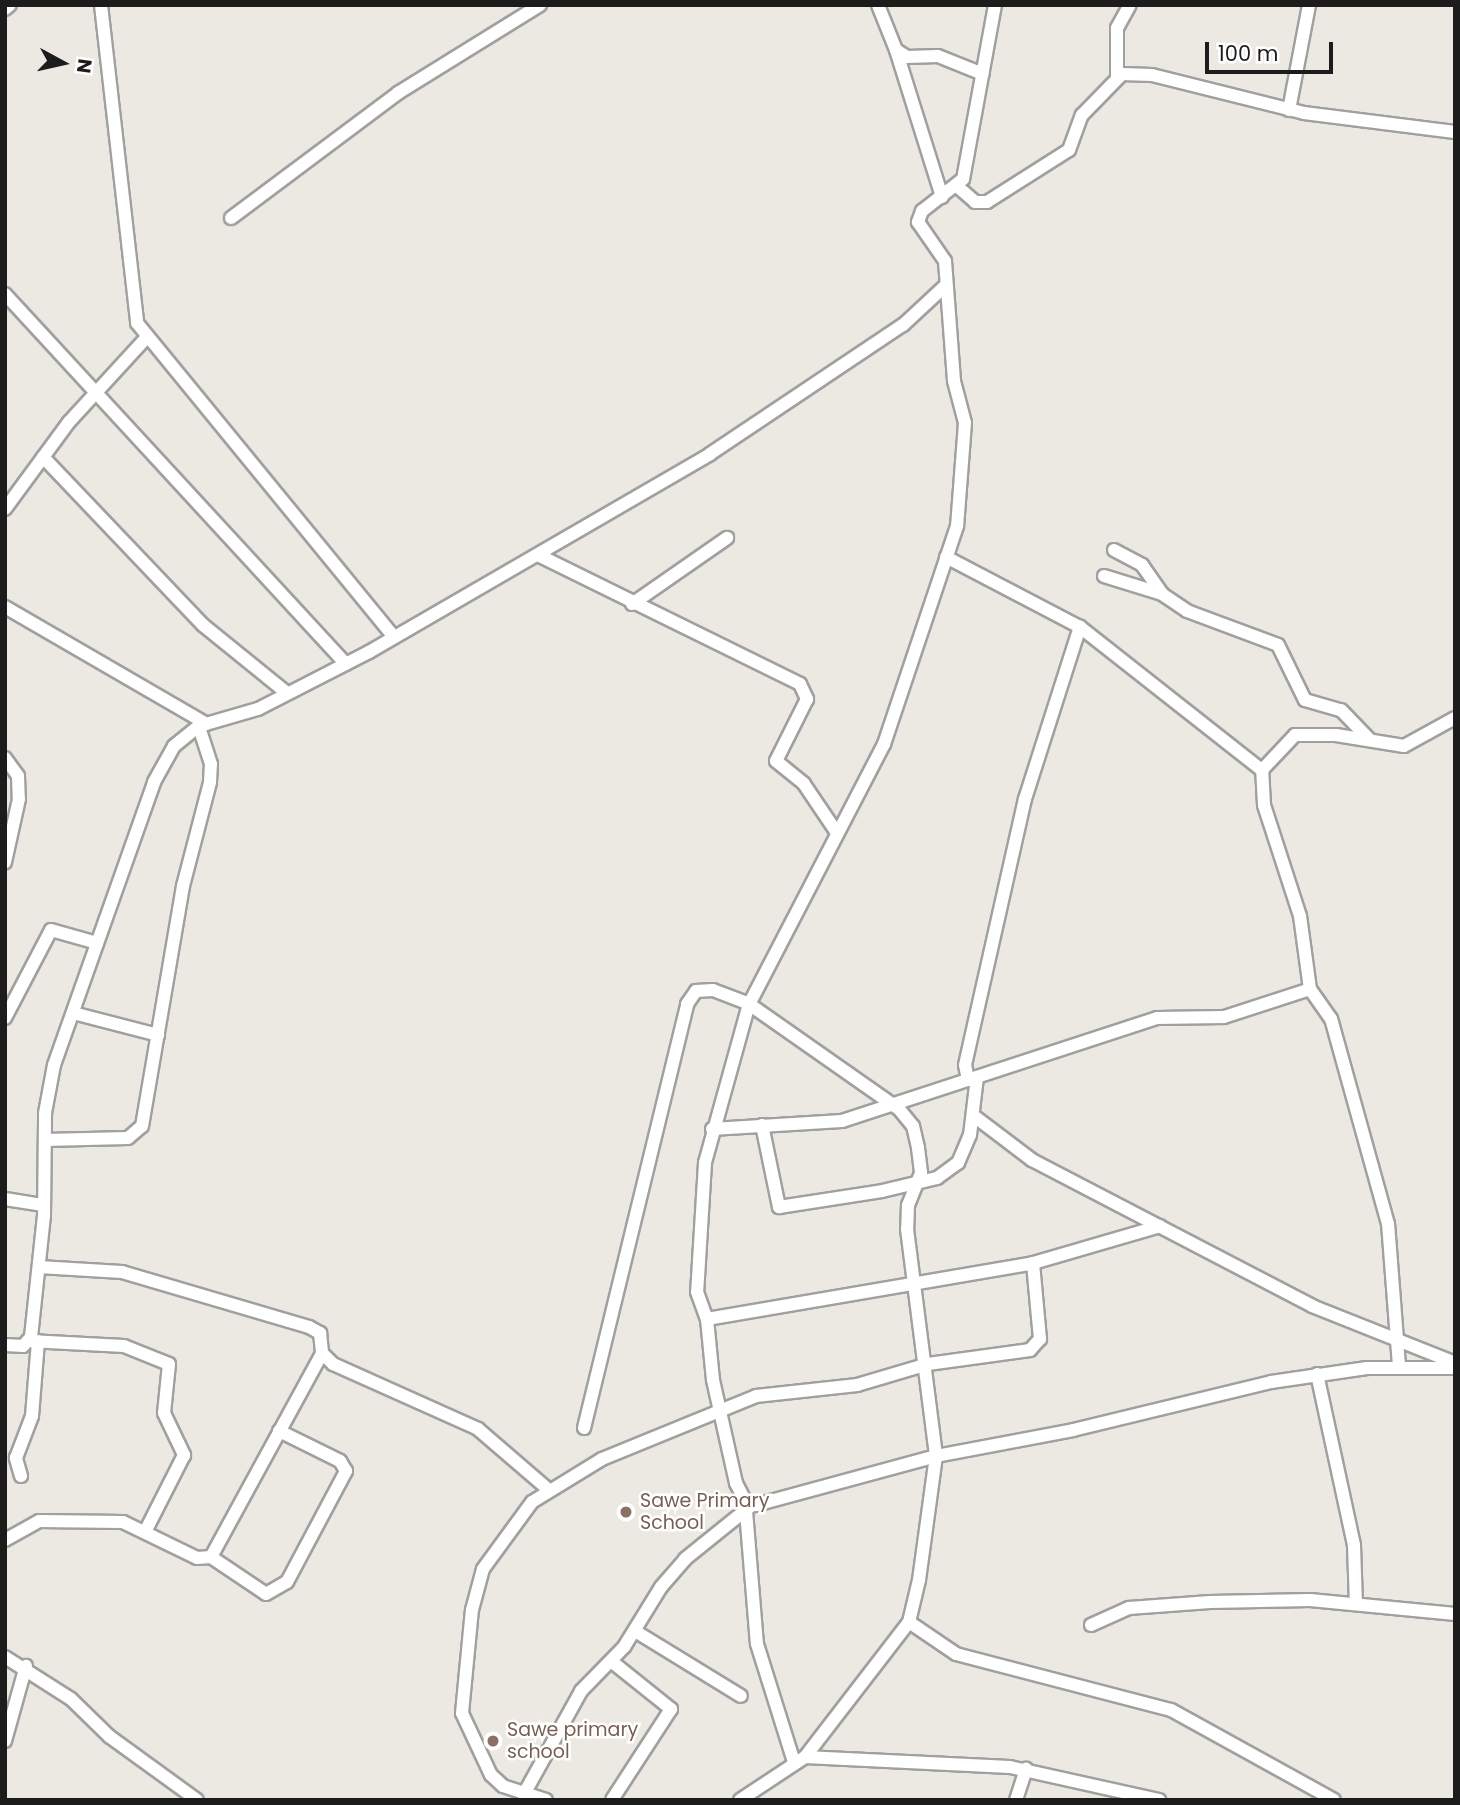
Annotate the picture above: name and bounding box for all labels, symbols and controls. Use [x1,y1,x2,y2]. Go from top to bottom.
north arrow [28,28,98,98]
scale bar [1208,28,1336,72]
text: 100 m [1218,39,1278,68]
text: N [70,57,99,75]
place label: Sawe Primary School [640,1490,769,1534]
marker: Sawe Primary School [618,1504,634,1520]
place label: Sawe primary school [507,1719,638,1763]
marker: Sawe primary school [485,1733,501,1749]

